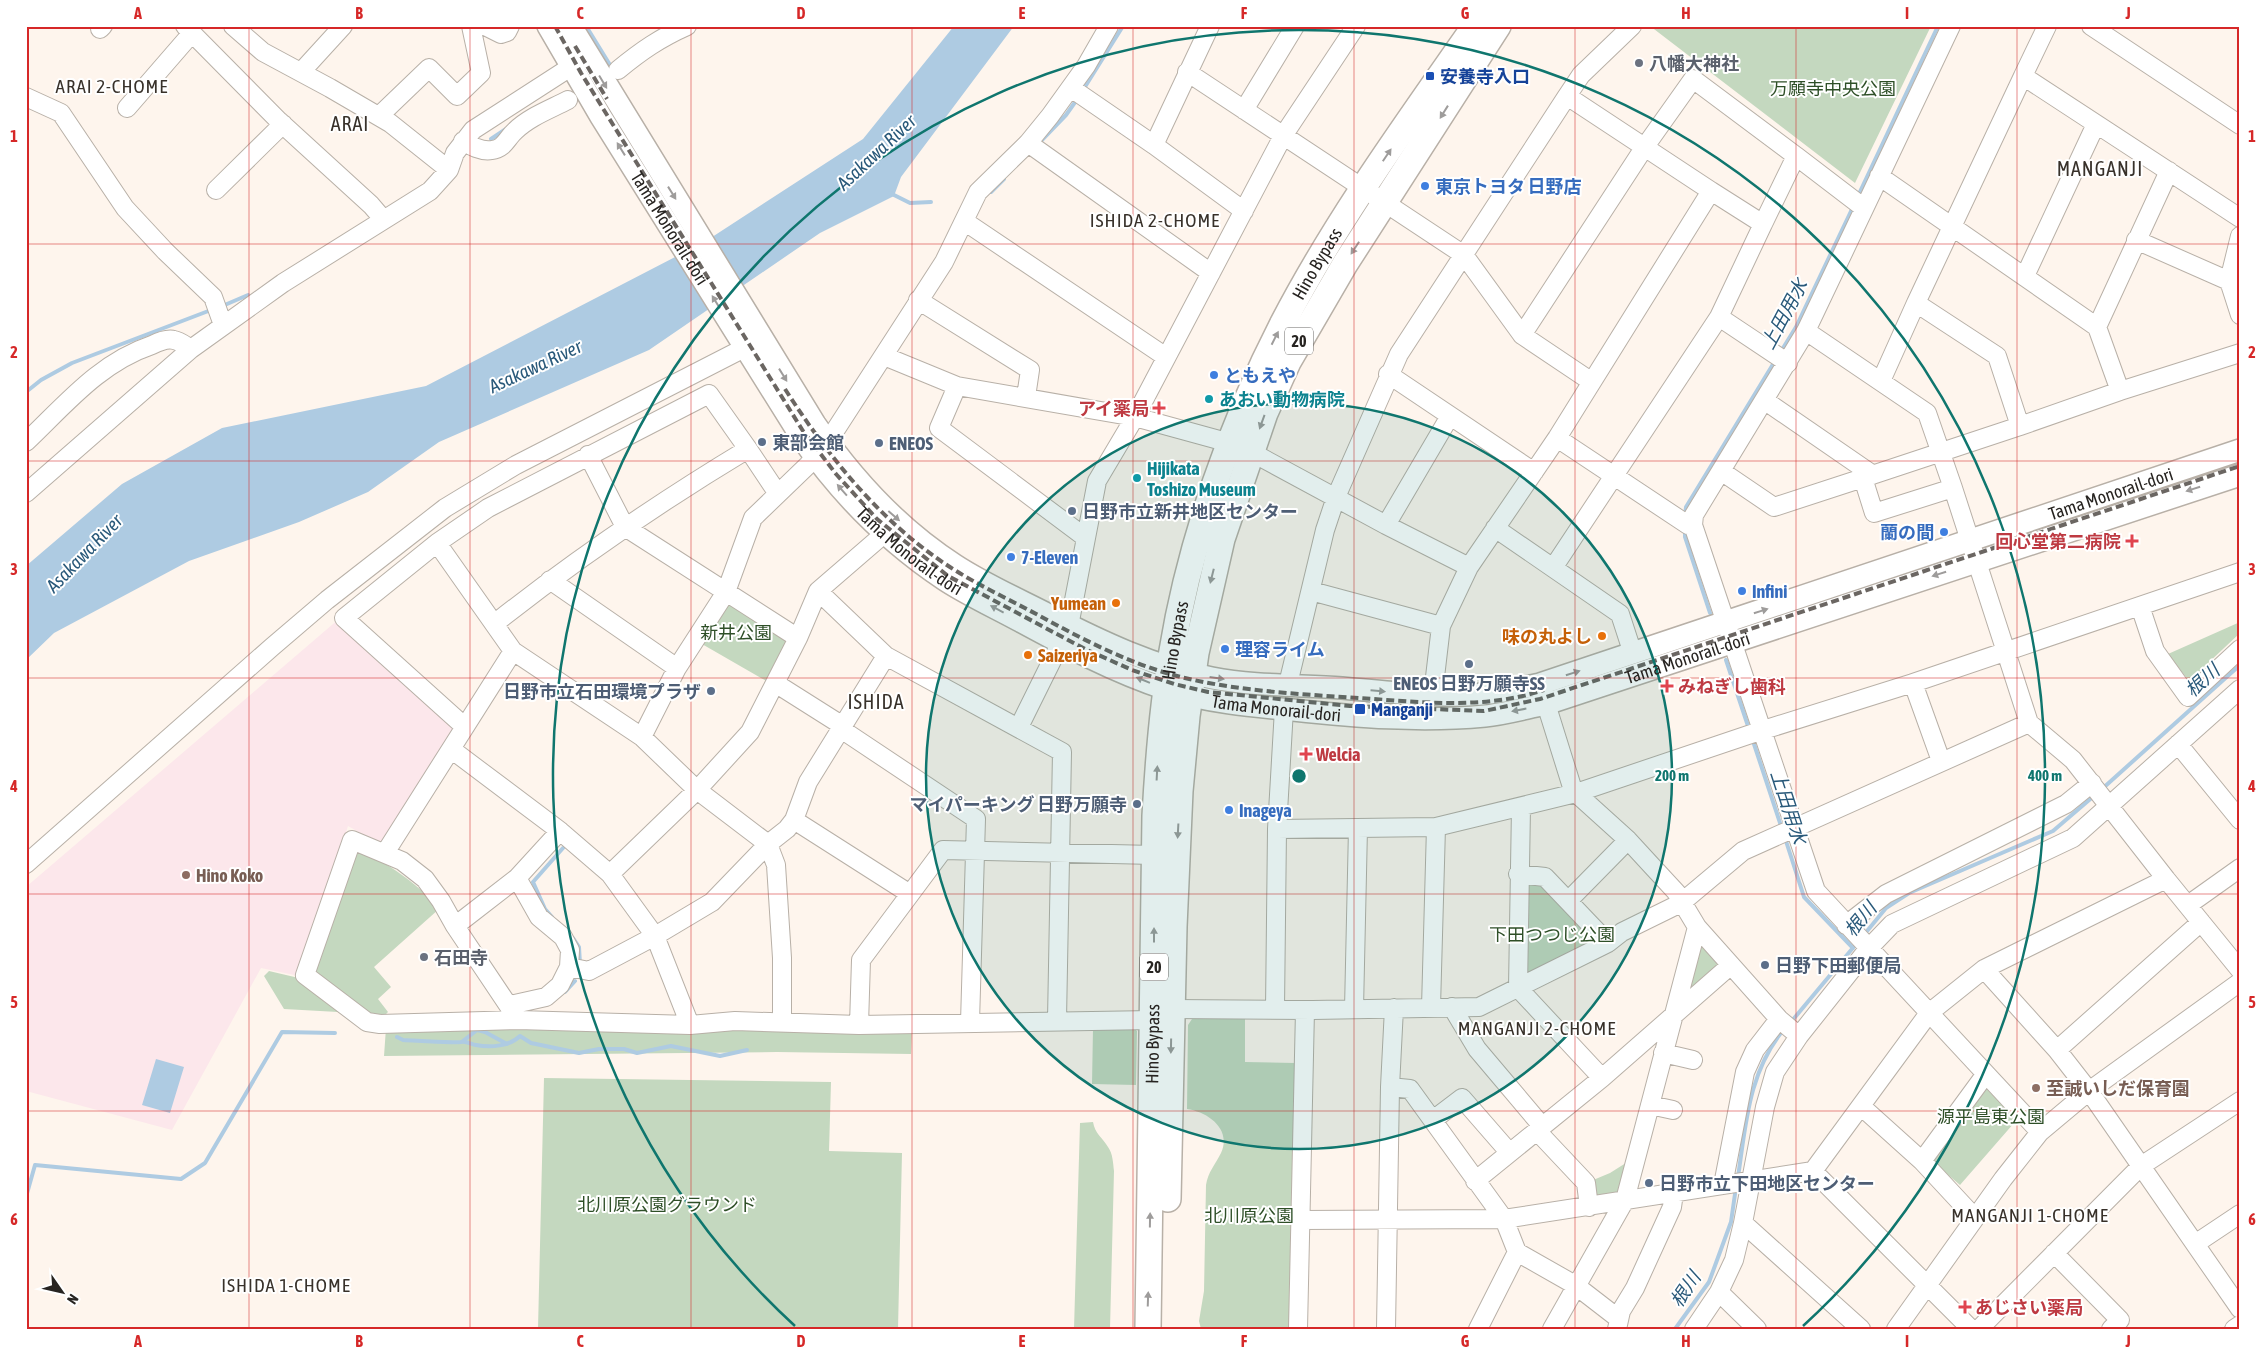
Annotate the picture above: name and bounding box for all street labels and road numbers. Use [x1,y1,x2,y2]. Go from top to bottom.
street label: Tama Monorail-dori [627,167,714,288]
street label: Hino Bypass [1287,224,1346,303]
road number: 20 [1285,328,1313,354]
street label: Tama Monorail-dori [2046,463,2175,524]
street label: Tama Monorail-dori [852,502,967,599]
street label: Hino Bypass [1157,599,1192,681]
street label: Tama Monorail-dori [1622,627,1752,688]
street label: Tama Monorail-dori [1210,690,1342,725]
road number: 20 [1140,954,1168,980]
street label: Hino Bypass [1141,1004,1163,1084]

